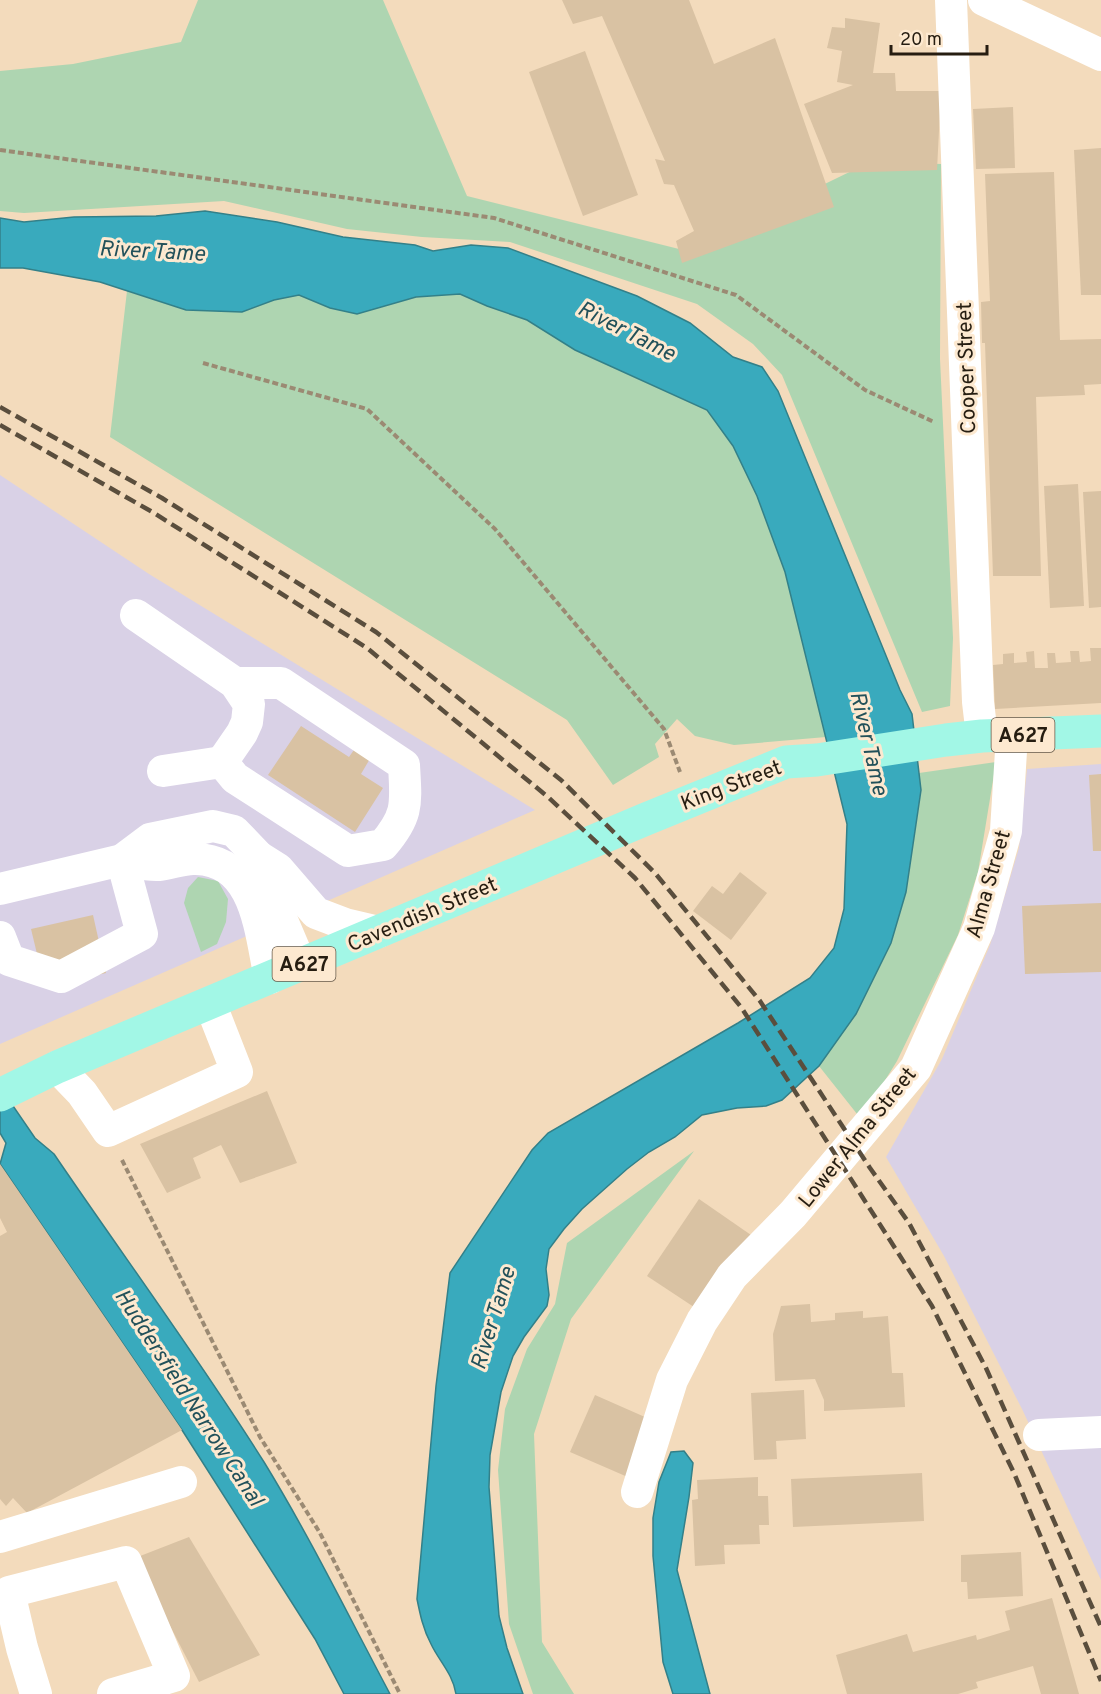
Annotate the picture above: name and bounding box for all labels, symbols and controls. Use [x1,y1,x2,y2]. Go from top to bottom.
scale bar [891,18,987,56]
text: 20 m [900,29,942,52]
water label: River Tame [98,236,206,269]
water label: River Tame [573,296,680,369]
street label: Cooper Street [952,302,983,434]
water label: River Tame [842,689,893,799]
road number: A627 [992,718,1054,752]
street label: King Street [677,755,786,818]
street label: Alma Street [961,827,1018,942]
street label: Cavendish Street [343,872,502,959]
road number: A627 [272,947,336,981]
street label: Lower Alma Street [793,1062,923,1214]
water label: River Tame [466,1264,523,1373]
water label: Huddersfield Narrow Canal [108,1285,269,1513]

